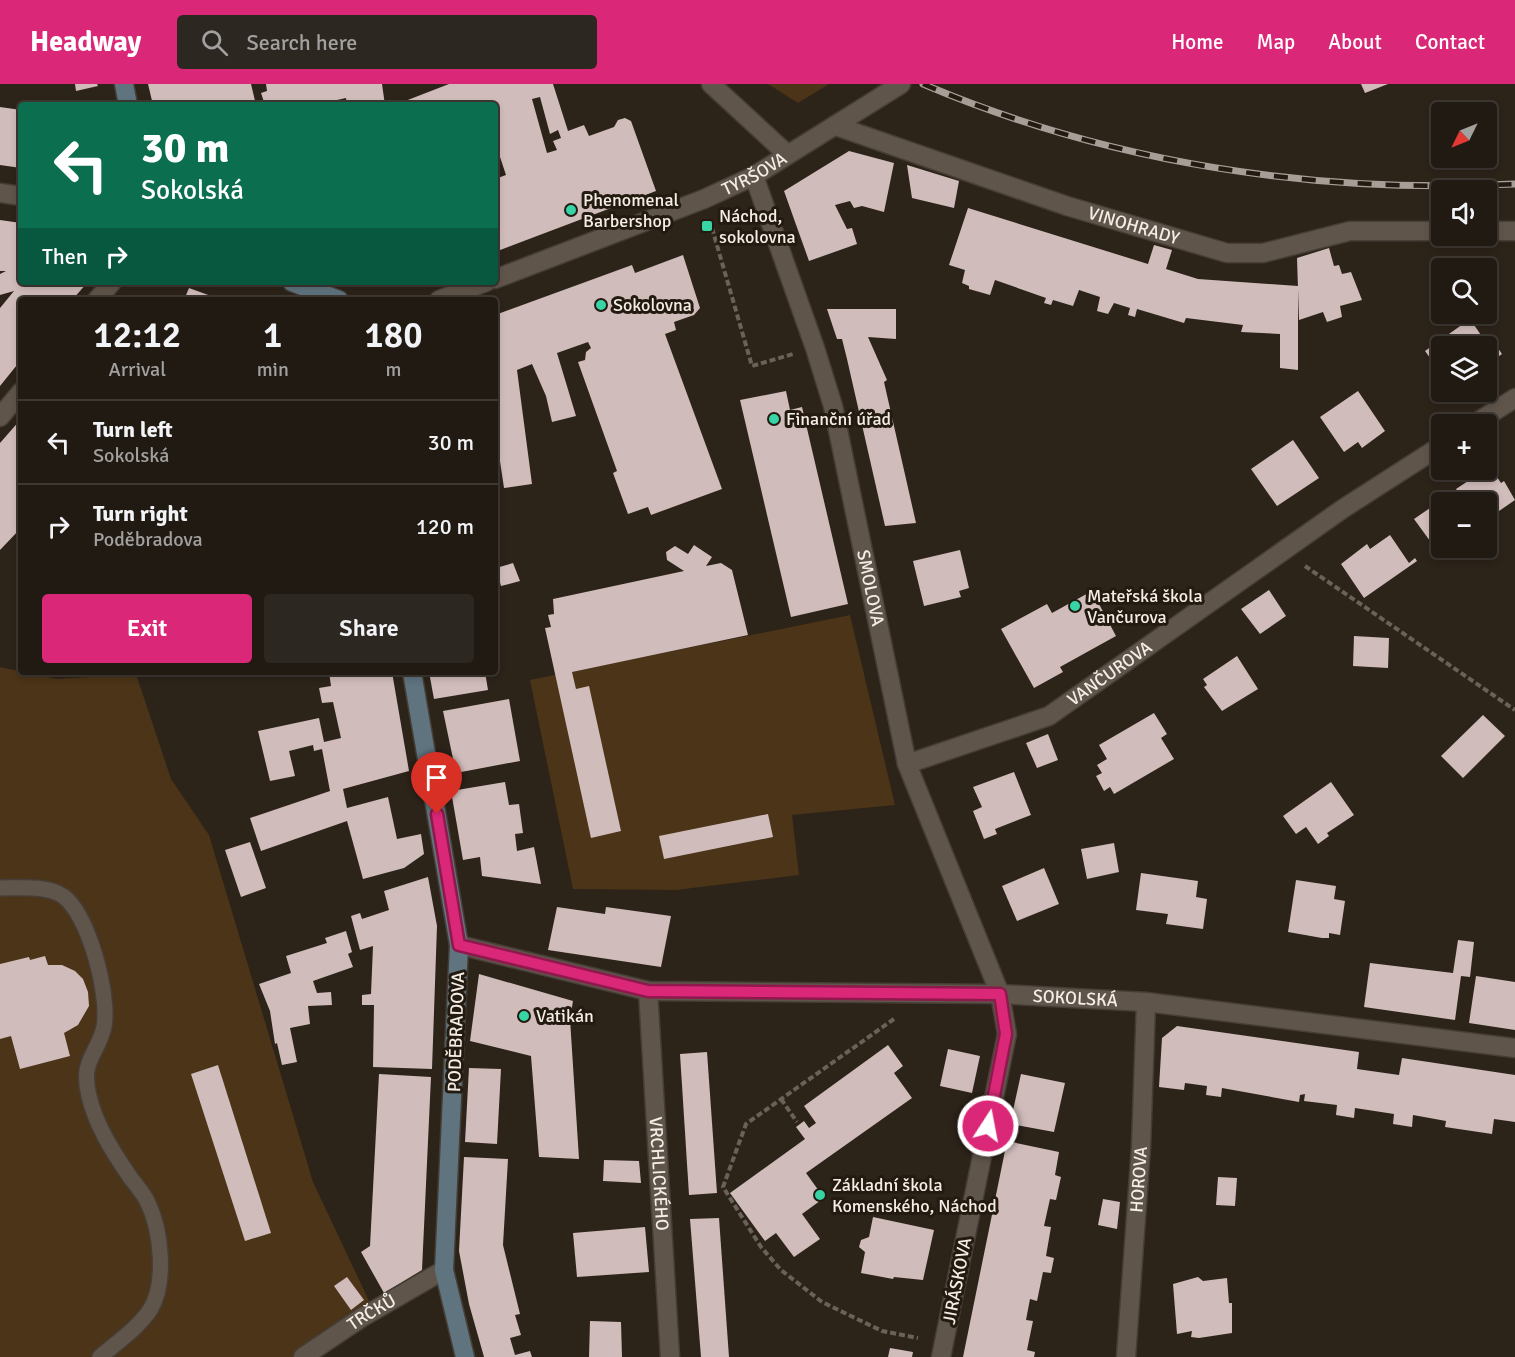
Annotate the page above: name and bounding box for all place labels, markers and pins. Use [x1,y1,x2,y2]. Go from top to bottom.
place label: Phenomenal Barbershop [583,189,679,232]
marker: Phenomenal Barbershop [564,203,578,217]
place label: Náchod, sokolovna [719,205,796,248]
marker: Náchod, sokolovna [700,219,714,233]
place label: Sokolovna [613,294,692,316]
marker: Sokolovna [594,298,608,312]
place label: Finanční úřad [786,408,891,430]
marker: Finanční úřad [767,412,781,426]
place label: Mateřská škola Vančurova [1087,585,1203,628]
marker: Mateřská škola Vančurova [1068,599,1082,613]
pin [411,752,462,814]
place label: Vatikán [536,1005,594,1027]
marker: Vatikán [517,1009,531,1023]
place label: Základní škola Komenského, Náchod [832,1174,997,1217]
marker: Základní škola Komenského, Náchod [813,1188,827,1202]

